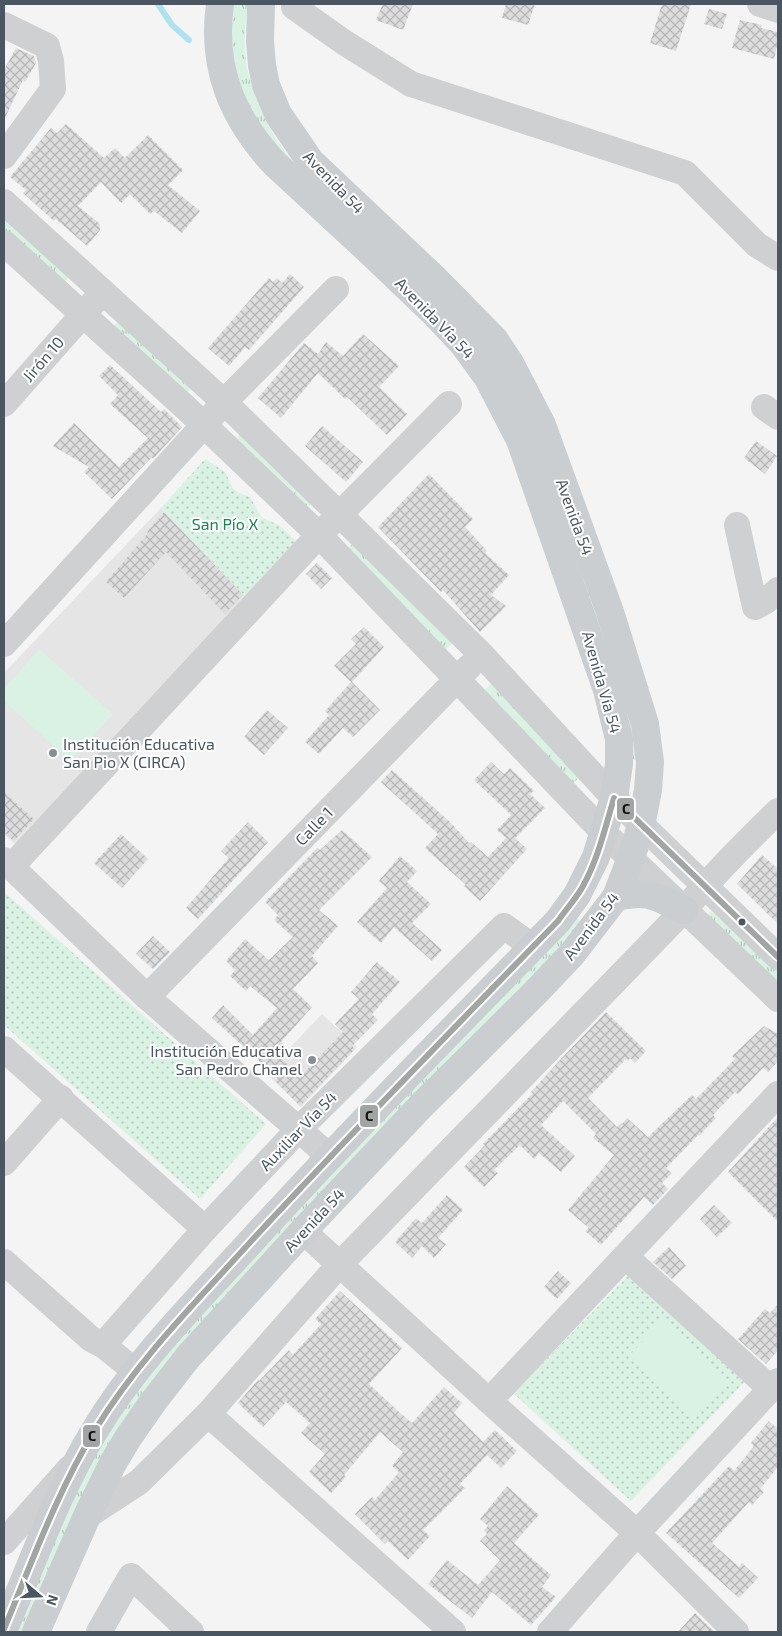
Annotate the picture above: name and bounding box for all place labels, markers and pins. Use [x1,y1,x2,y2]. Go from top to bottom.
place label: Institución Educativa San Pio X (CIRCA) [63,734,215,771]
marker: Institución Educativa San Pio X (CIRCA) [47,747,59,759]
unlabelled marker [737,917,747,927]
place label: Institución Educativa San Pedro Chanel [150,1041,302,1078]
marker: Institución Educativa San Pedro Chanel [306,1054,318,1066]

